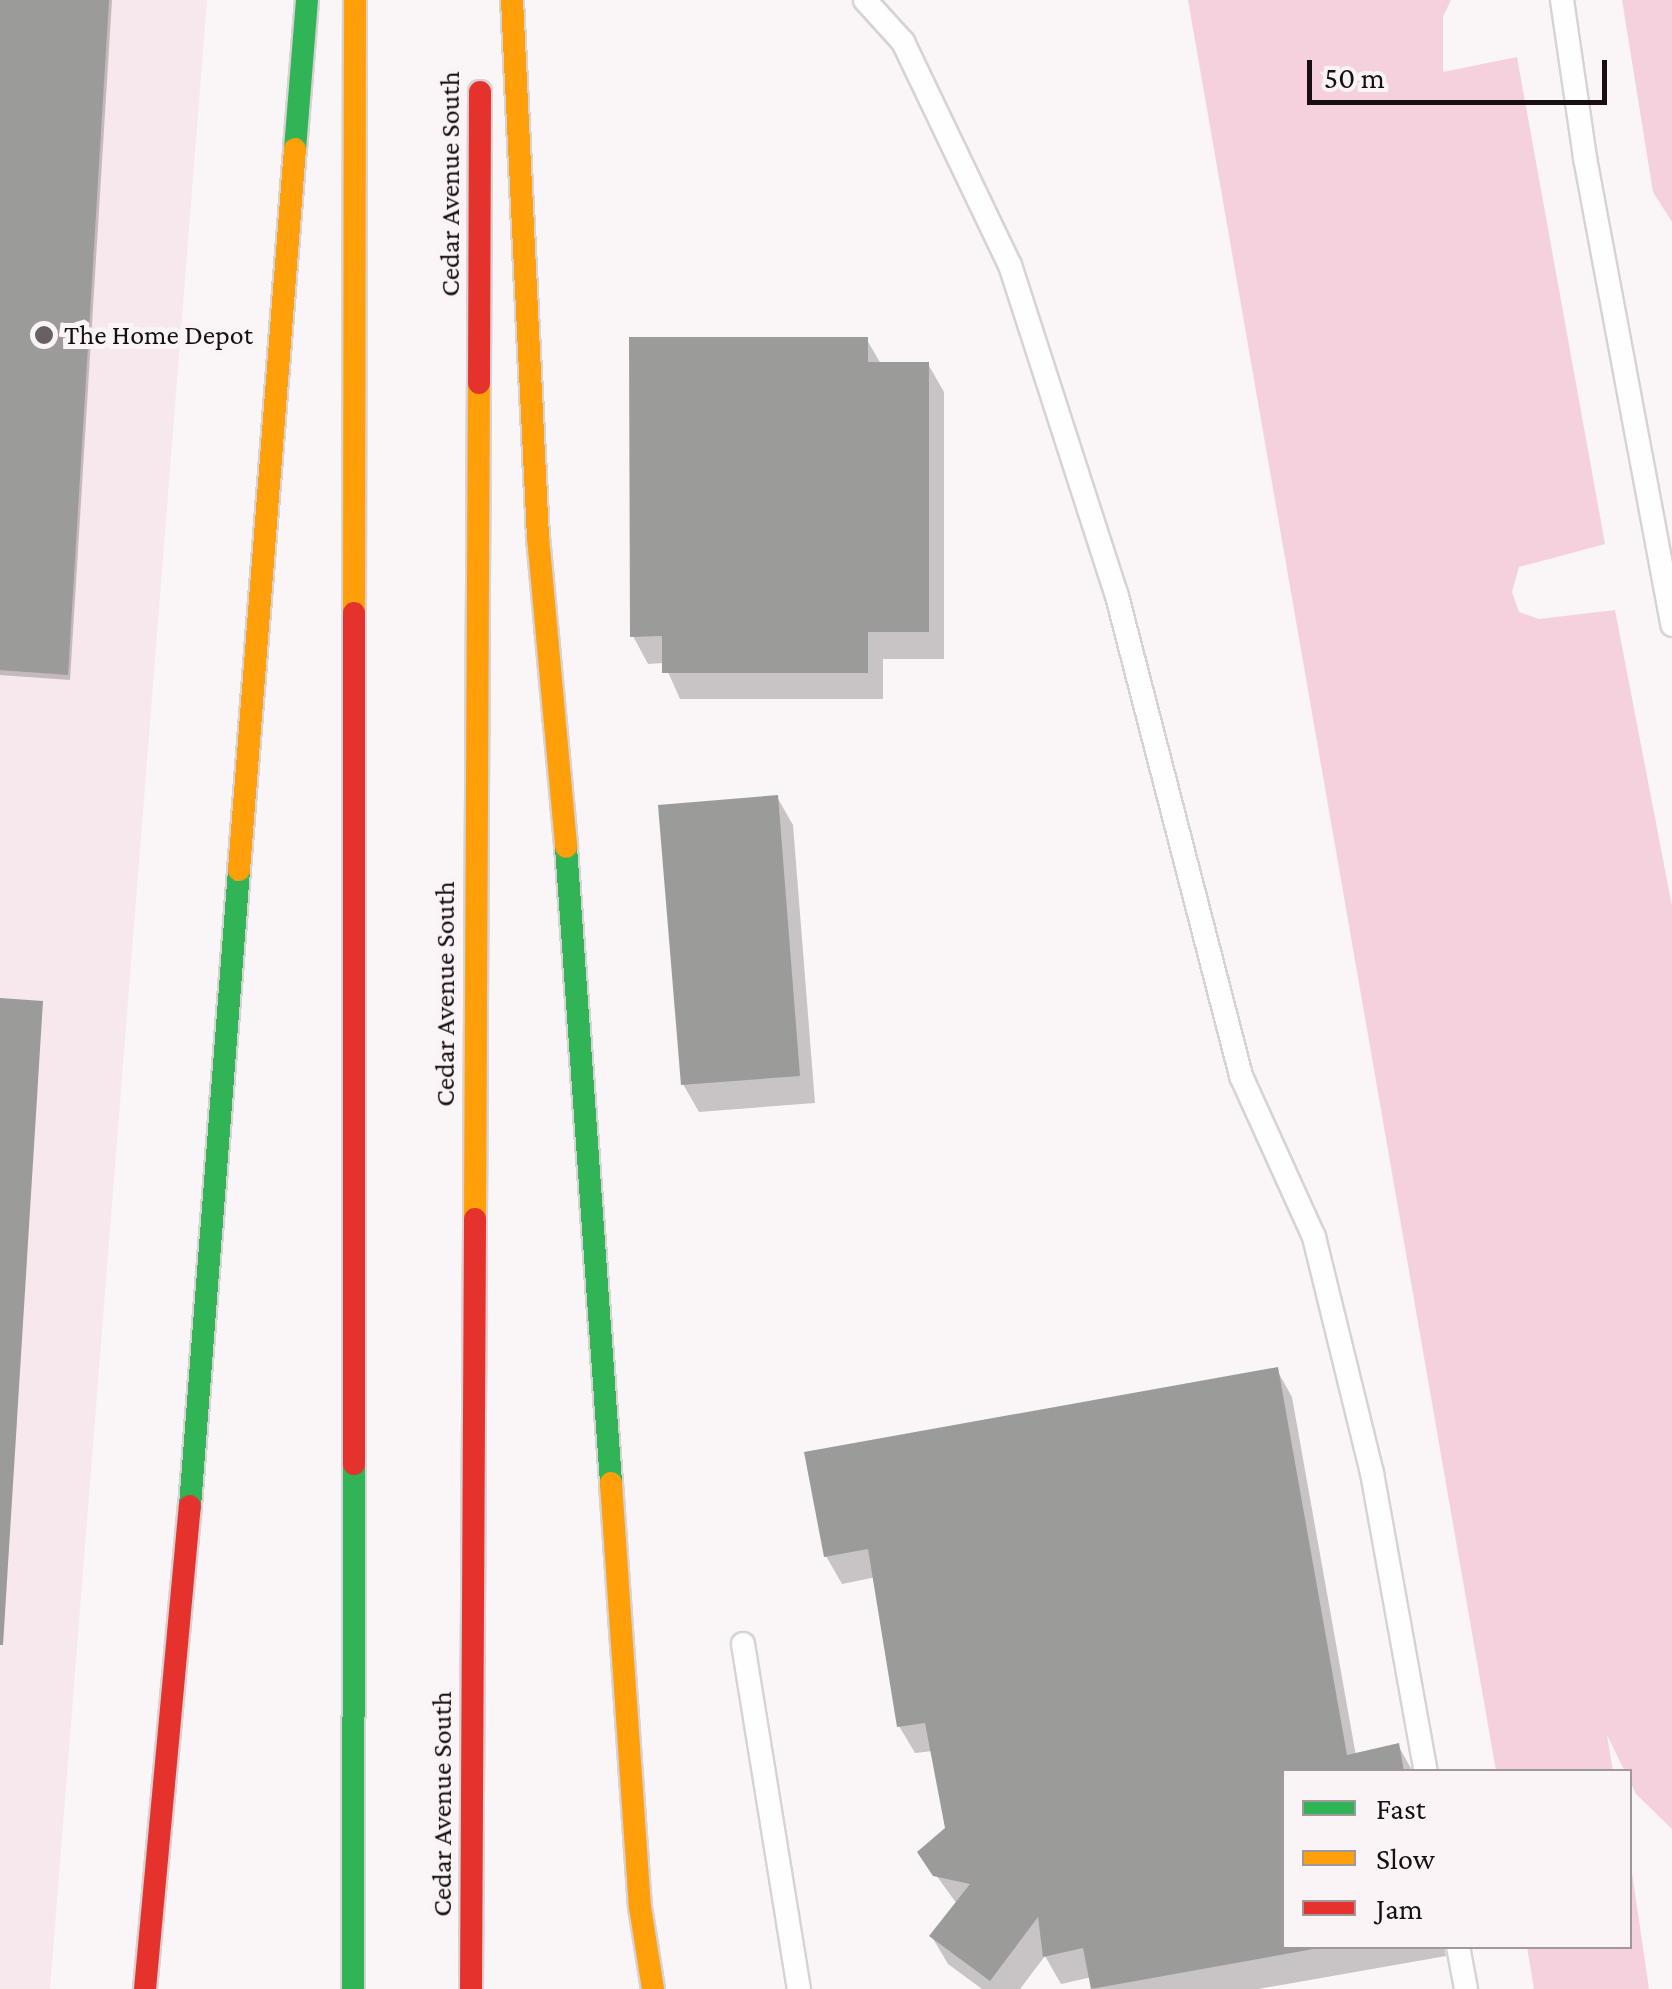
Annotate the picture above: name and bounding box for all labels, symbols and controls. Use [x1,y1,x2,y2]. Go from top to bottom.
scale bar [1312,40,1612,102]
text: 50 m [1324,61,1385,94]
street label: Cedar Avenue South [433,71,467,297]
place label: The Home Depot [64,318,253,352]
marker: The Home Depot [33,324,55,346]
street label: Cedar Avenue South [428,881,462,1107]
street label: Cedar Avenue South [425,1691,459,1917]
legend [1282,1769,1632,1949]
text: Fast [1376,1792,1426,1825]
text: Slow [1376,1842,1435,1875]
text: Jam [1376,1892,1423,1925]

